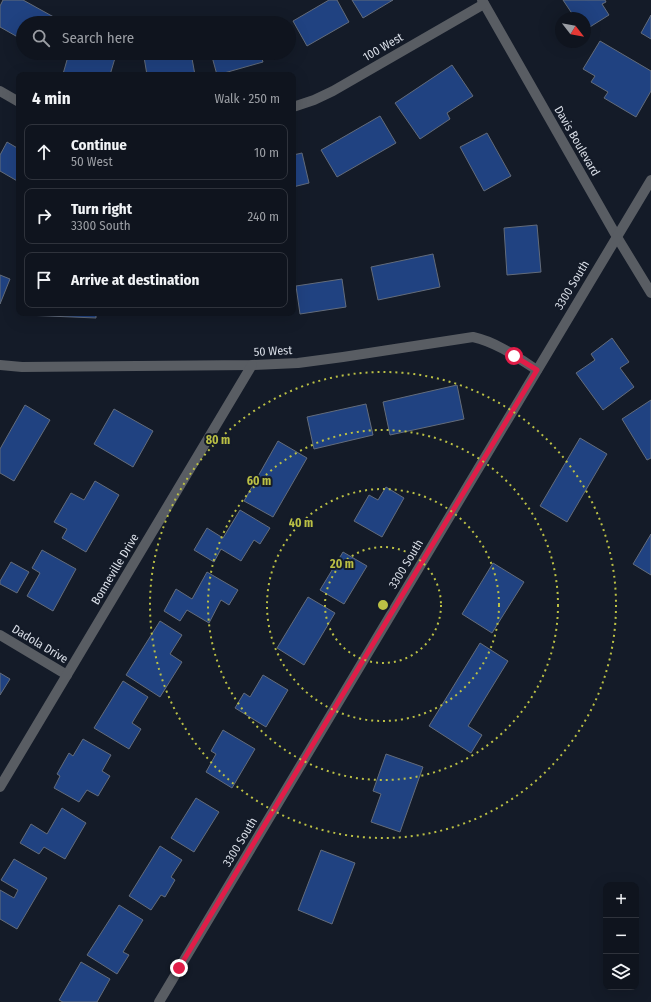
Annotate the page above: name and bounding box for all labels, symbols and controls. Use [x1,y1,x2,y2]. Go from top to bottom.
north arrow [555,12,591,48]
search box [16,16,296,60]
icon: search [30,27,52,49]
text: Search here [62,29,134,47]
street label: 100 West [361,30,406,64]
text: 4 min [32,88,71,109]
text: Walk · 250 m [215,91,280,106]
street label: Davis Boulevard [551,104,603,178]
text: Continue [71,136,127,154]
icon: ahead [33,141,55,163]
text: 10 m [254,145,279,160]
text: 50 West [71,154,113,169]
text: Turn right [71,200,132,218]
icon: right [33,205,55,227]
text: 240 m [247,209,279,224]
text: 3300 South [71,218,131,233]
street label: 3300 South [552,258,592,312]
icon: arrive [33,269,55,291]
text: Arrive at destination [71,271,199,289]
street label: 50 West [253,343,293,359]
route start [505,347,523,365]
text: 80 m [206,433,230,447]
text: 60 m [247,474,271,488]
text: 40 m [289,516,313,530]
street label: Bonneville Drive [88,531,142,607]
street label: 3300 South [386,537,426,591]
text: 20 m [329,557,354,571]
centre of rings [376,598,390,612]
street label: Dadola Drive [10,622,71,666]
street label: 3300 South [220,815,260,869]
map controls [603,882,639,990]
button: + [603,882,639,918]
button: − [603,918,639,954]
button: layers [603,954,639,990]
route end [170,959,188,977]

